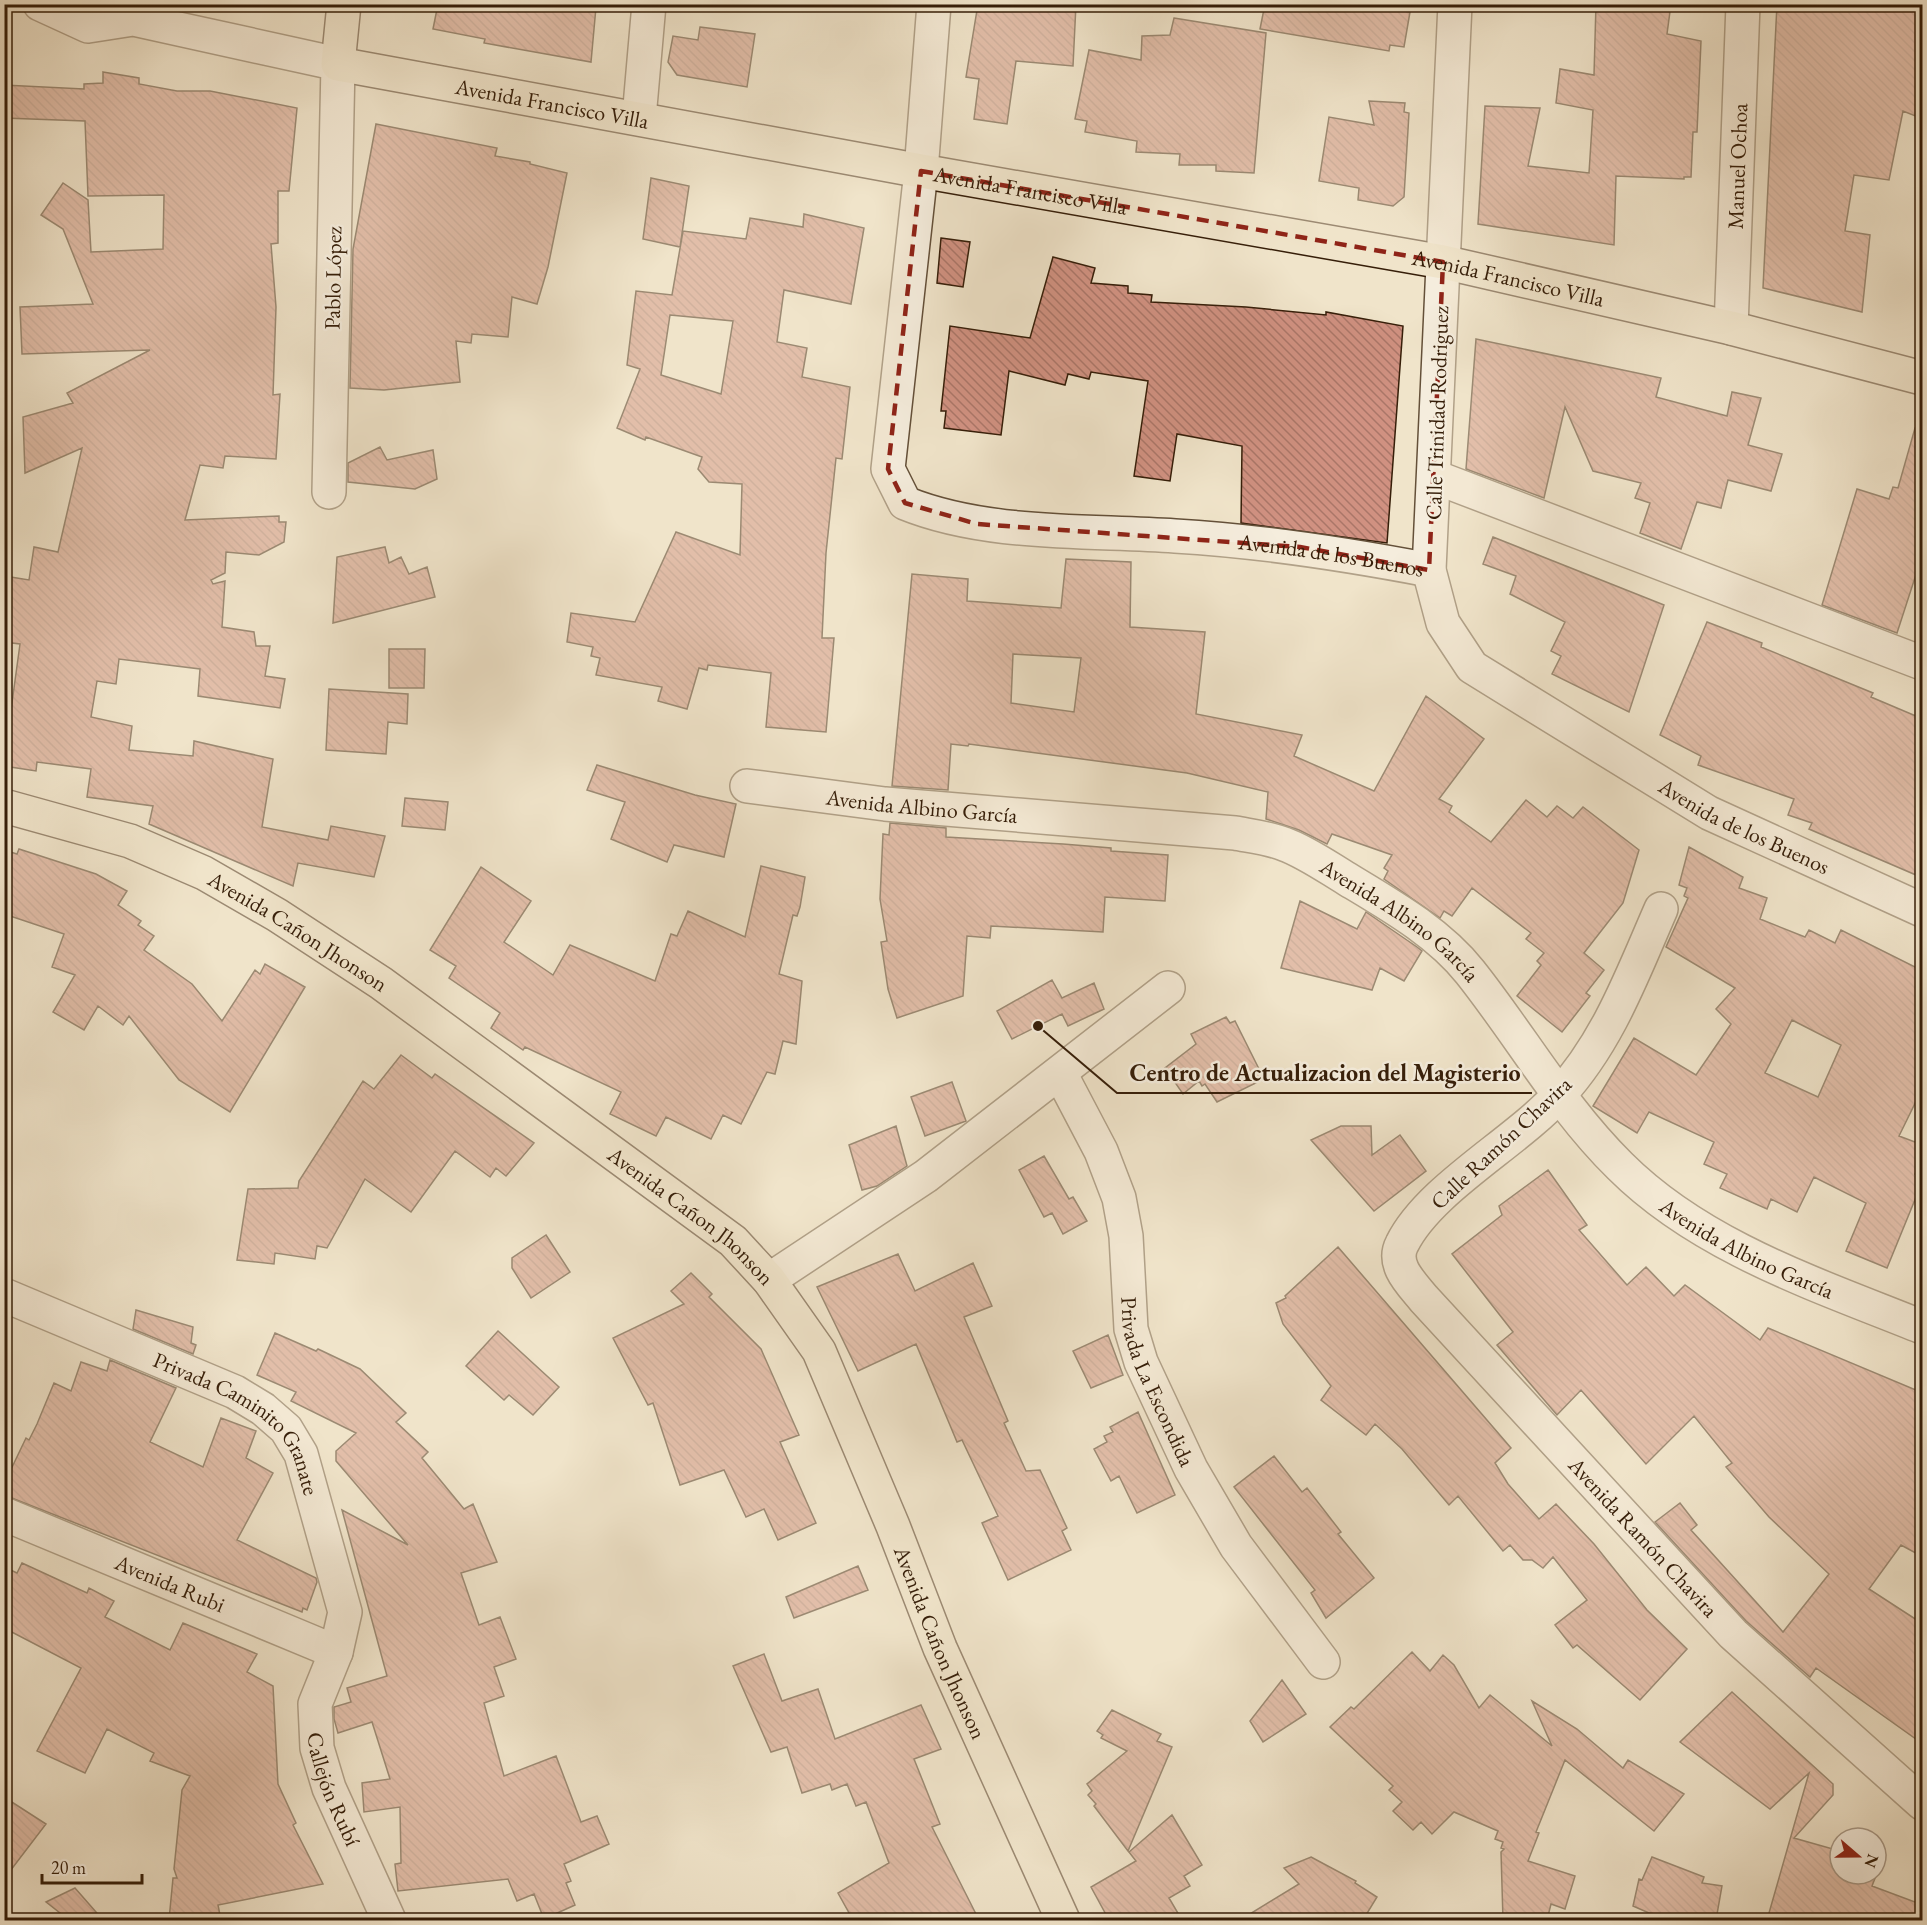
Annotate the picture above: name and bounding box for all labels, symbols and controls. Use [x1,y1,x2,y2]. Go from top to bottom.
street label: Avenida Francisco Villa [452,71,651,135]
street label: Manuel Ochoa [1720,102,1754,230]
street label: Avenida Francisco Villa [930,159,1130,221]
street label: Pablo López [318,225,348,330]
street label: Avenida Francisco Villa [1409,242,1607,313]
street label: Calle Trinidad Rodriguez [1419,305,1455,521]
street label: Avenida de los Buenos [1236,527,1426,583]
street label: Avenida de los Buenos [1653,771,1834,881]
street label: Avenida Albino García [823,782,1019,829]
street label: Avenida Albino García [1314,851,1487,988]
street label: Avenida Cañon Jhonson [202,864,394,998]
callout: Centro de Actualizacion del Magisterio [1117,1051,1532,1093]
text: Centro de Actualizacion del Magisterio [1129,1057,1521,1089]
street label: Calle Ramón Chavira [1424,1070,1578,1216]
street label: Avenida Cañon Jhonson [601,1139,781,1292]
street label: Avenida Albino García [1653,1190,1838,1305]
street label: Privada La Escondida [1115,1296,1202,1471]
street label: Privada Caminito Granate [149,1345,326,1499]
street label: Avenida Ramón Chavira [1562,1450,1725,1623]
street label: Avenida Cañon Jhonson [887,1541,994,1744]
street label: Avenida Rubi [110,1547,230,1619]
street label: Callejón Rubí [302,1732,368,1851]
north arrow [1828,1826,1888,1886]
scale bar [42,1847,142,1885]
text: N [1860,1851,1884,1871]
text: 20 m [51,1856,86,1879]

